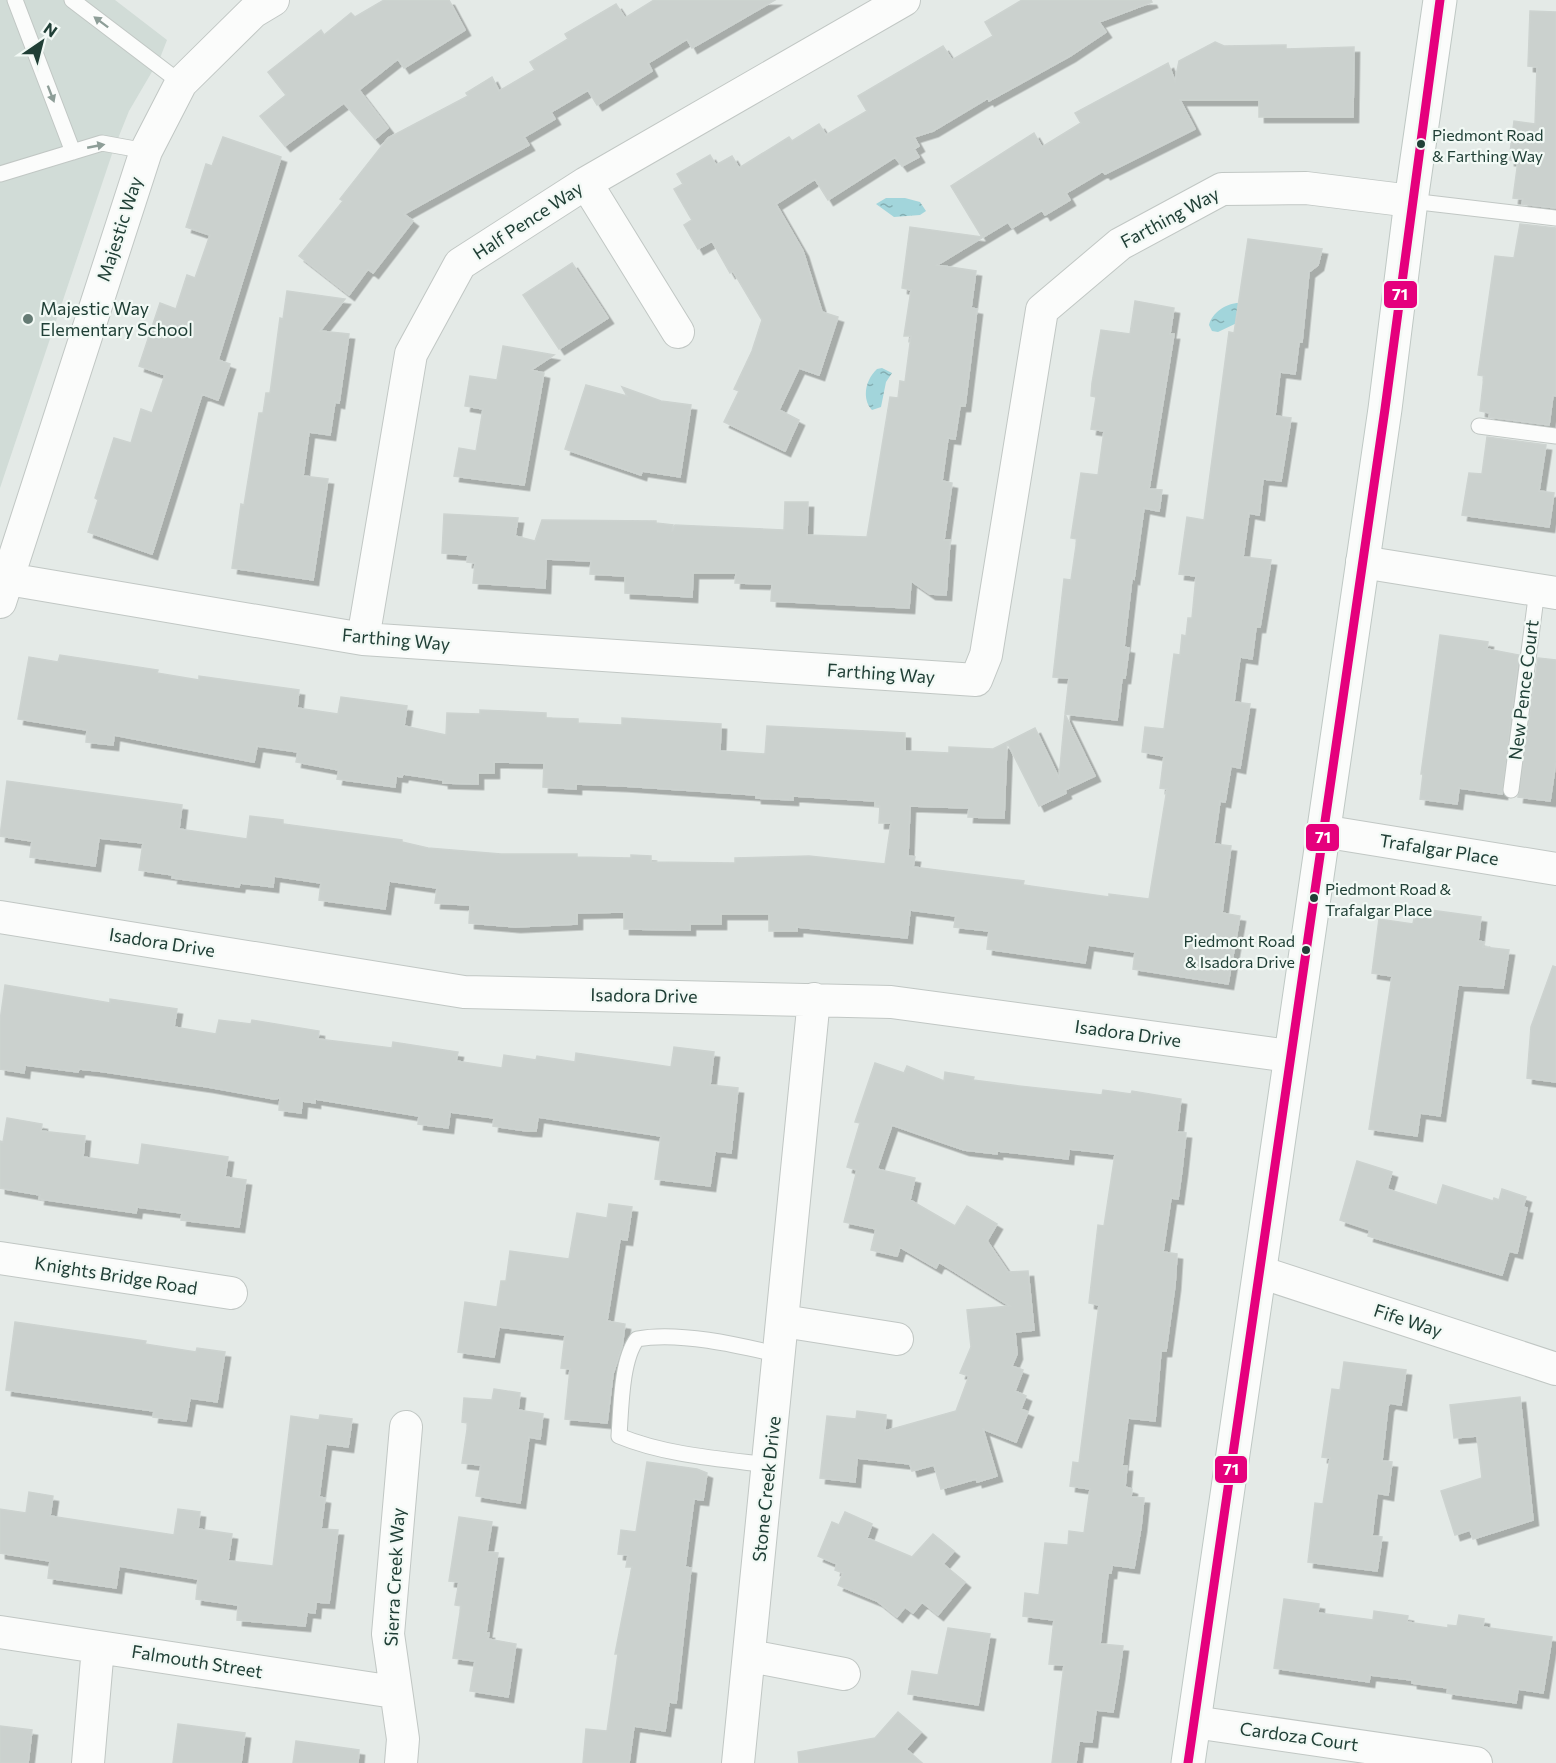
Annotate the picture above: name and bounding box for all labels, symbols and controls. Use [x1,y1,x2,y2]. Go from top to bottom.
north arrow [12,12,72,72]
one-way arrow [94,16,110,28]
text: N [41,18,61,41]
one-way arrow [46,85,56,103]
place label: Piedmont Road & Farthing Way [1432,125,1544,165]
marker: Piedmont Road & Farthing Way [1415,138,1427,150]
one-way arrow [87,141,106,150]
street label: Majestic Way [92,173,146,284]
street label: Half Pence Way [468,176,587,264]
street label: Farthing Way [1117,182,1223,252]
line badge: 71 [1383,280,1418,309]
text: 71 [1392,284,1408,303]
place label: Majestic Way Elementary School [40,297,193,340]
marker: Majestic Way Elementary School [21,312,35,326]
street label: New Pence Court [1503,619,1543,761]
street label: Farthing Way [341,623,451,655]
street label: Farthing Way [826,658,936,688]
line badge: 71 [1305,823,1340,852]
text: 71 [1315,827,1331,846]
street label: Trafalgar Place [1378,829,1501,869]
place label: Piedmont Road & Trafalgar Place [1325,879,1452,919]
marker: Piedmont Road & Trafalgar Place [1308,892,1320,904]
street label: Isadora Drive [108,923,217,961]
place label: Piedmont Road & Isadora Drive [1183,931,1295,971]
marker: Piedmont Road & Isadora Drive [1300,944,1312,956]
street label: Isadora Drive [590,983,698,1007]
street label: Isadora Drive [1074,1015,1183,1051]
street label: Knights Bridge Road [33,1251,199,1299]
street label: Fife Way [1371,1299,1445,1341]
street label: Stone Creek Drive [747,1415,785,1563]
line badge: 71 [1214,1455,1248,1484]
text: 71 [1223,1459,1239,1478]
street label: Sierra Creek Way [379,1507,409,1647]
street label: Falmouth Street [130,1640,264,1682]
street label: Cardoza Court [1239,1717,1360,1755]

